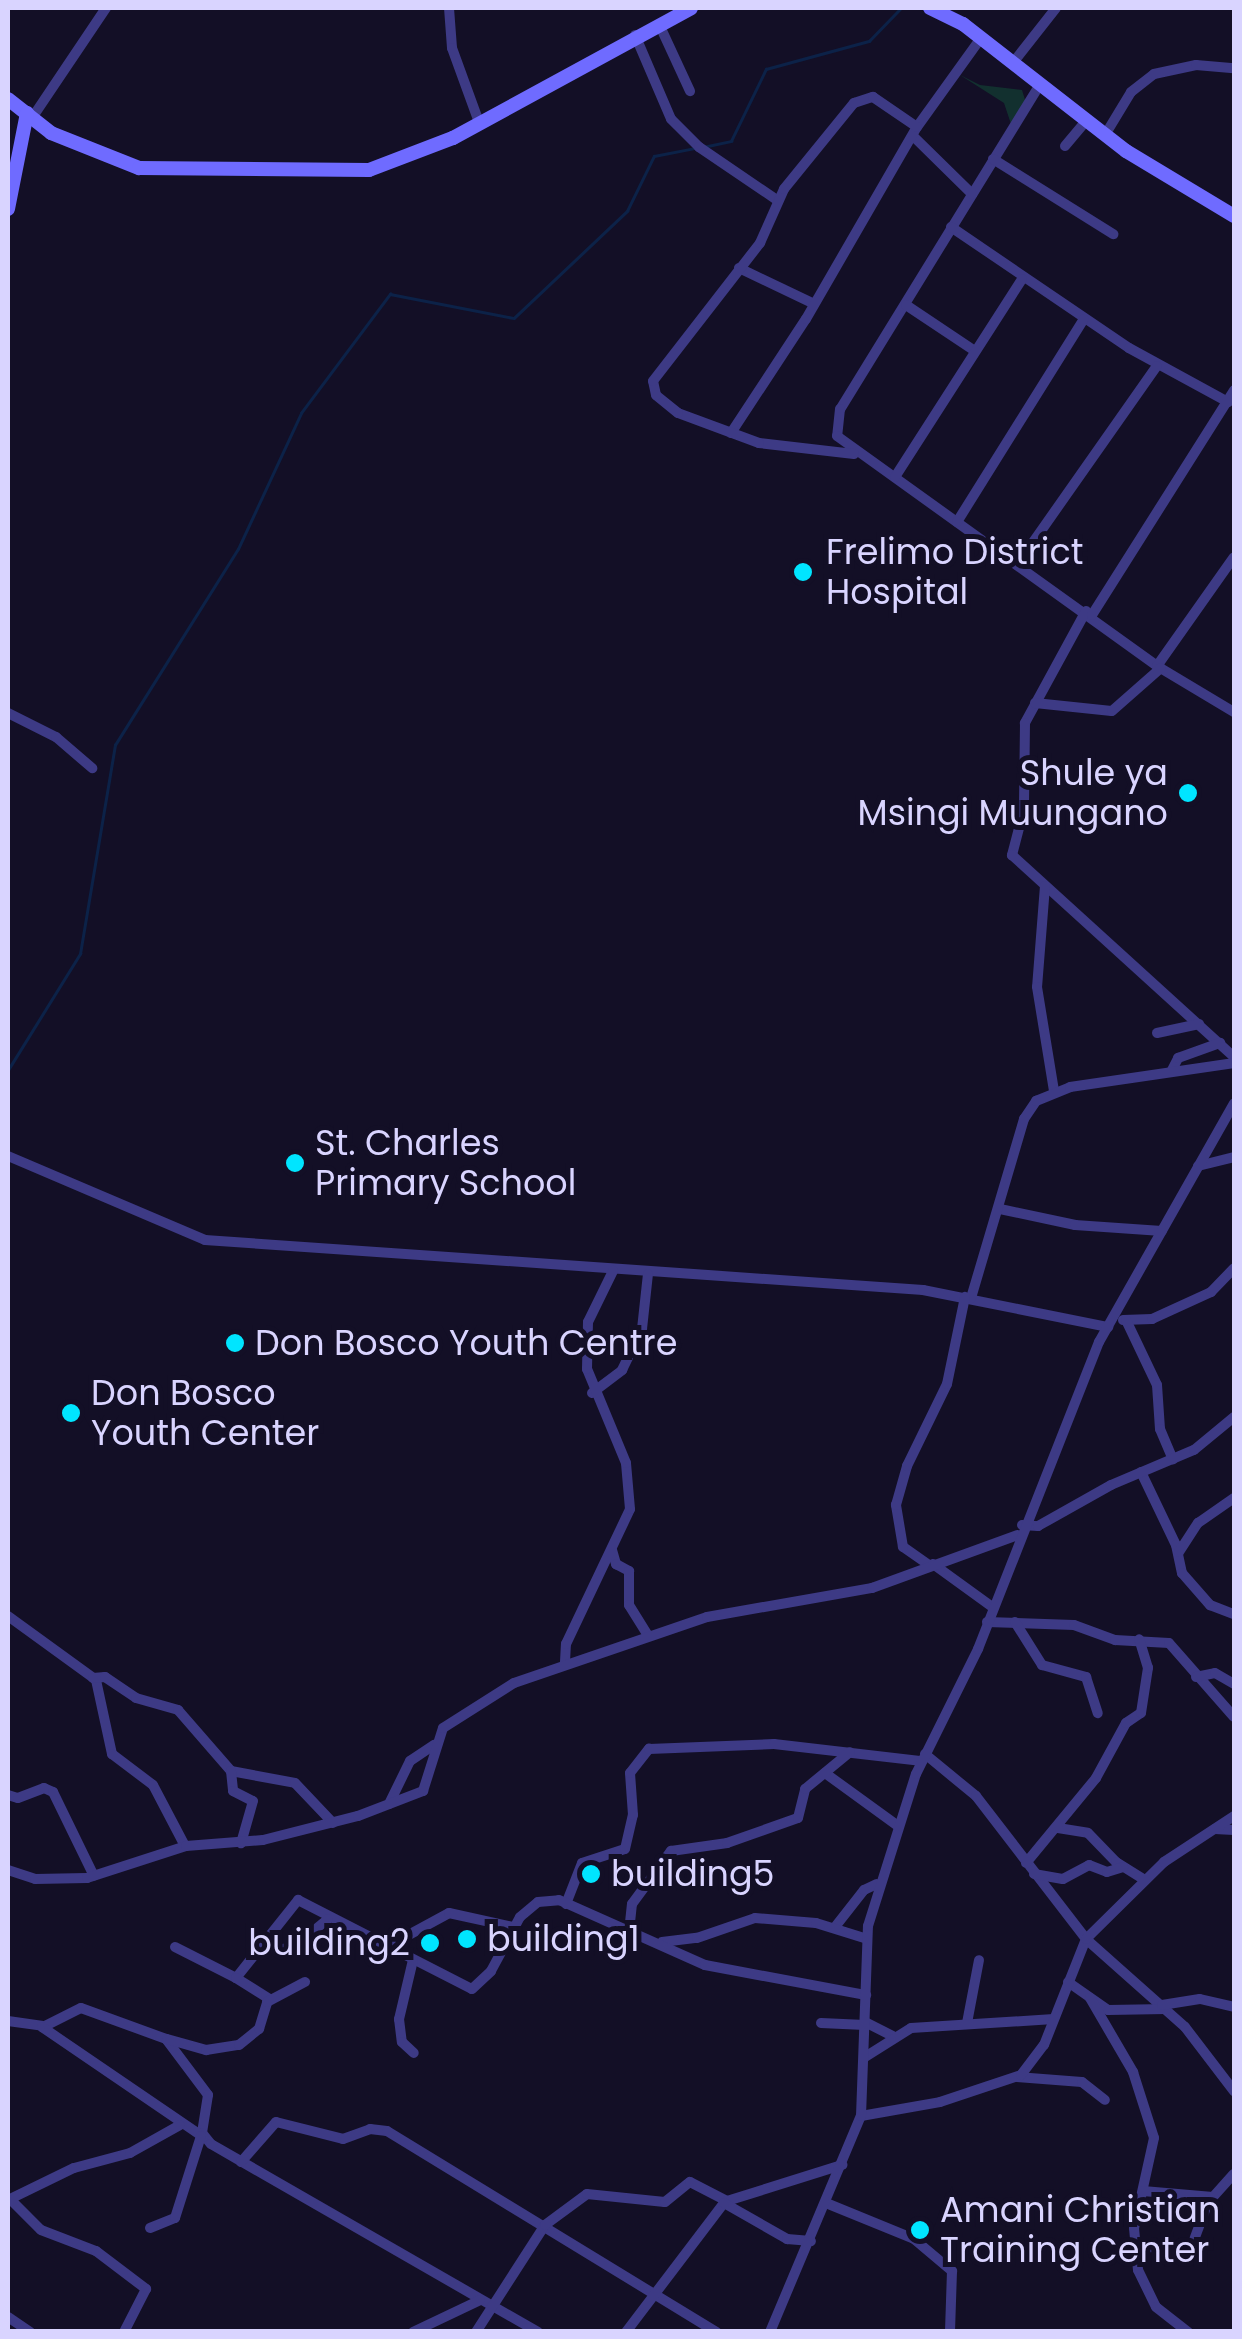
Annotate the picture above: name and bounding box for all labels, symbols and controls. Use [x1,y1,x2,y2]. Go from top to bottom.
place label: Frelimo District Hospital [826,531,1083,613]
marker: Frelimo District Hospital [790,559,816,585]
place label: Shule ya Msingi Muungano [858,752,1168,834]
marker: Shule ya Msingi Muungano [1177,782,1199,804]
place label: St. Charles Primary School [315,1122,576,1204]
marker: St. Charles Primary School [284,1152,306,1174]
place label: Don Bosco Youth Centre [255,1322,677,1364]
marker: Don Bosco Youth Centre [224,1332,246,1354]
place label: Don Bosco Youth Center [91,1372,319,1454]
marker: Don Bosco Youth Center [60,1402,82,1424]
place label: building5 [611,1853,775,1895]
marker: building5 [580,1863,602,1885]
place label: building1 [487,1918,640,1960]
place label: building2 [248,1922,410,1964]
marker: building1 [456,1928,478,1950]
marker: building2 [419,1932,441,1954]
place label: Amani Christian Training Center [940,2189,1220,2271]
marker: Amani Christian Training Center [909,2219,931,2241]

